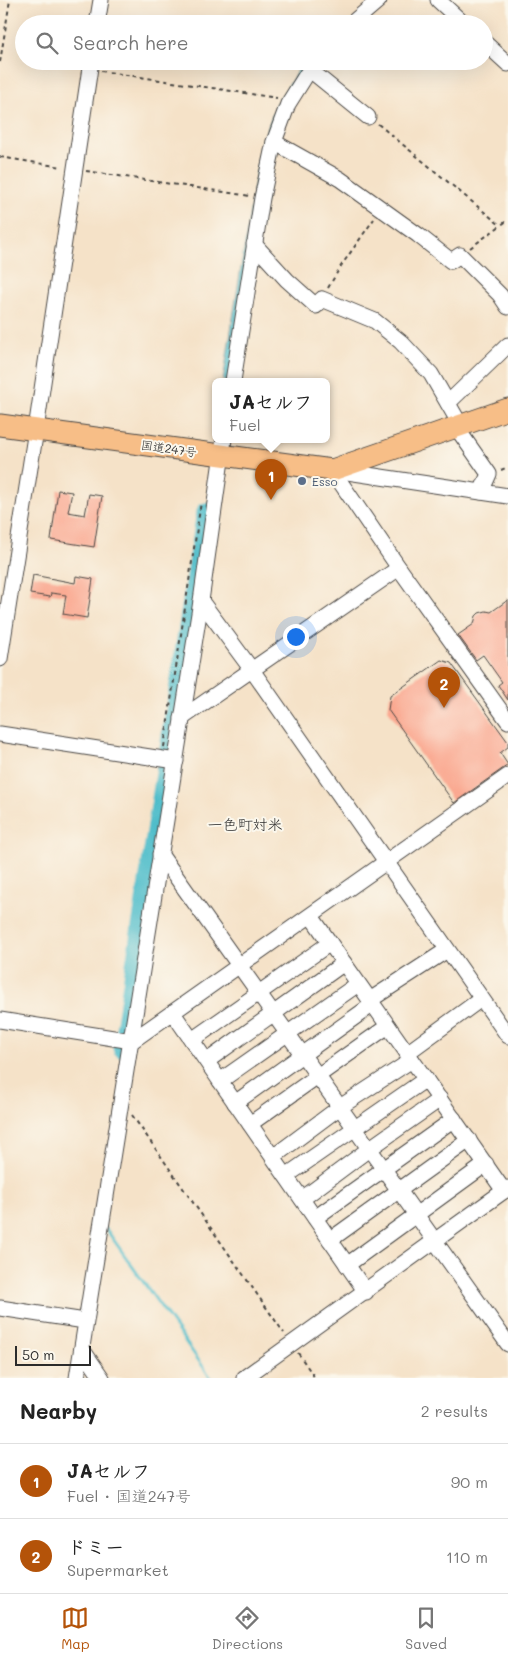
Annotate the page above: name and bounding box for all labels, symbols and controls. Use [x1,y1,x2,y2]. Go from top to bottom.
search box [15,15,493,70]
icon: search [33,29,61,57]
text: Search here [73,30,189,55]
popup [212,378,330,443]
text: JAセルフ [229,389,313,414]
text: Fuel [229,414,261,435]
street label: 国道247号 [140,436,198,460]
pin: 1 [255,459,287,500]
place label: Esso [312,473,338,489]
marker: Esso [296,475,308,487]
your location [283,624,309,650]
pin: 2 [428,667,460,708]
district label: 一色町対米 [207,814,283,834]
scale bar [15,1343,91,1366]
text: 50 m [22,1345,54,1364]
text: Nearby [20,1397,97,1424]
text: 2 results [421,1400,488,1421]
text: JAセルフ [67,1458,151,1483]
text: 1 [32,1471,40,1492]
text: 90 m [451,1471,488,1492]
text: Fuel · 国道247号 [67,1485,191,1506]
text: ドミー [67,1534,124,1559]
text: 2 [32,1546,40,1567]
text: 110 m [446,1546,488,1567]
text: Supermarket [67,1559,169,1580]
tab: Map [61,1604,90,1653]
tab: Directions [212,1604,283,1653]
tab: Saved [405,1604,447,1653]

